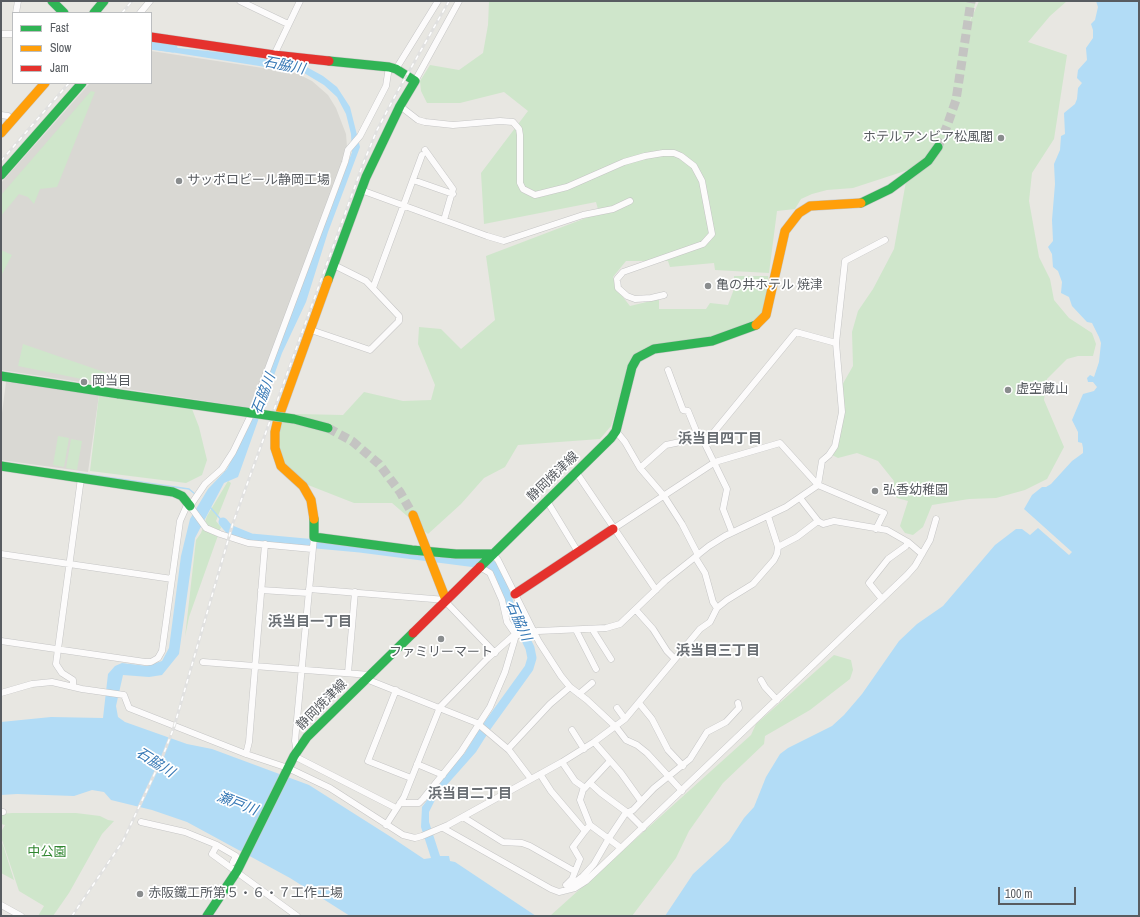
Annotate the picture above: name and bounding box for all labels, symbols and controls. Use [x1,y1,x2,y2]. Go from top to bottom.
legend [12,12,152,84]
text: Fast [50,20,69,36]
text: Slow [50,40,71,56]
water label: 石脇川 [262,54,306,78]
text: Jam [50,60,69,76]
place label: ホテルアンビア松風閣 [863,130,993,146]
marker: ホテルアンビア松風閣 [996,133,1006,143]
place label: サッポロビール静岡工場 [187,173,330,189]
marker: サッポロビール静岡工場 [174,176,184,186]
place label: 亀の井ホテル 焼津 [716,278,823,294]
marker: 亀の井ホテル 焼津 [703,281,713,291]
water label: 石脇川 [249,371,279,417]
place label: 岡当目 [92,374,131,390]
marker: 岡当目 [79,377,89,387]
place label: 虚空蔵山 [1016,382,1068,398]
marker: 虚空蔵山 [1003,385,1013,395]
district label: 浜当目四丁目 [678,431,762,447]
street label: 静岡焼津線 [524,449,582,505]
place label: 弘香幼稚園 [883,483,948,499]
marker: 弘香幼稚園 [870,486,880,496]
water label: 石脇川 [502,598,534,644]
district label: 浜当目一丁目 [268,614,352,630]
marker: ファミリーマート [436,634,446,644]
district label: 浜当目三丁目 [676,643,760,659]
place label: ファミリーマート [389,645,493,661]
street label: 静岡焼津線 [294,677,350,733]
water label: 石脇川 [133,745,177,781]
district label: 浜当目二丁目 [428,786,512,802]
water label: 瀬戸川 [214,789,260,819]
park label: 中公園 [28,845,66,861]
scale bar [1000,879,1078,905]
place label: 赤阪鐵工所第５・６・７工作工場 [148,886,343,902]
text: 100 m [1005,886,1032,902]
marker: 赤阪鐵工所第５・６・７工作工場 [135,889,145,899]

